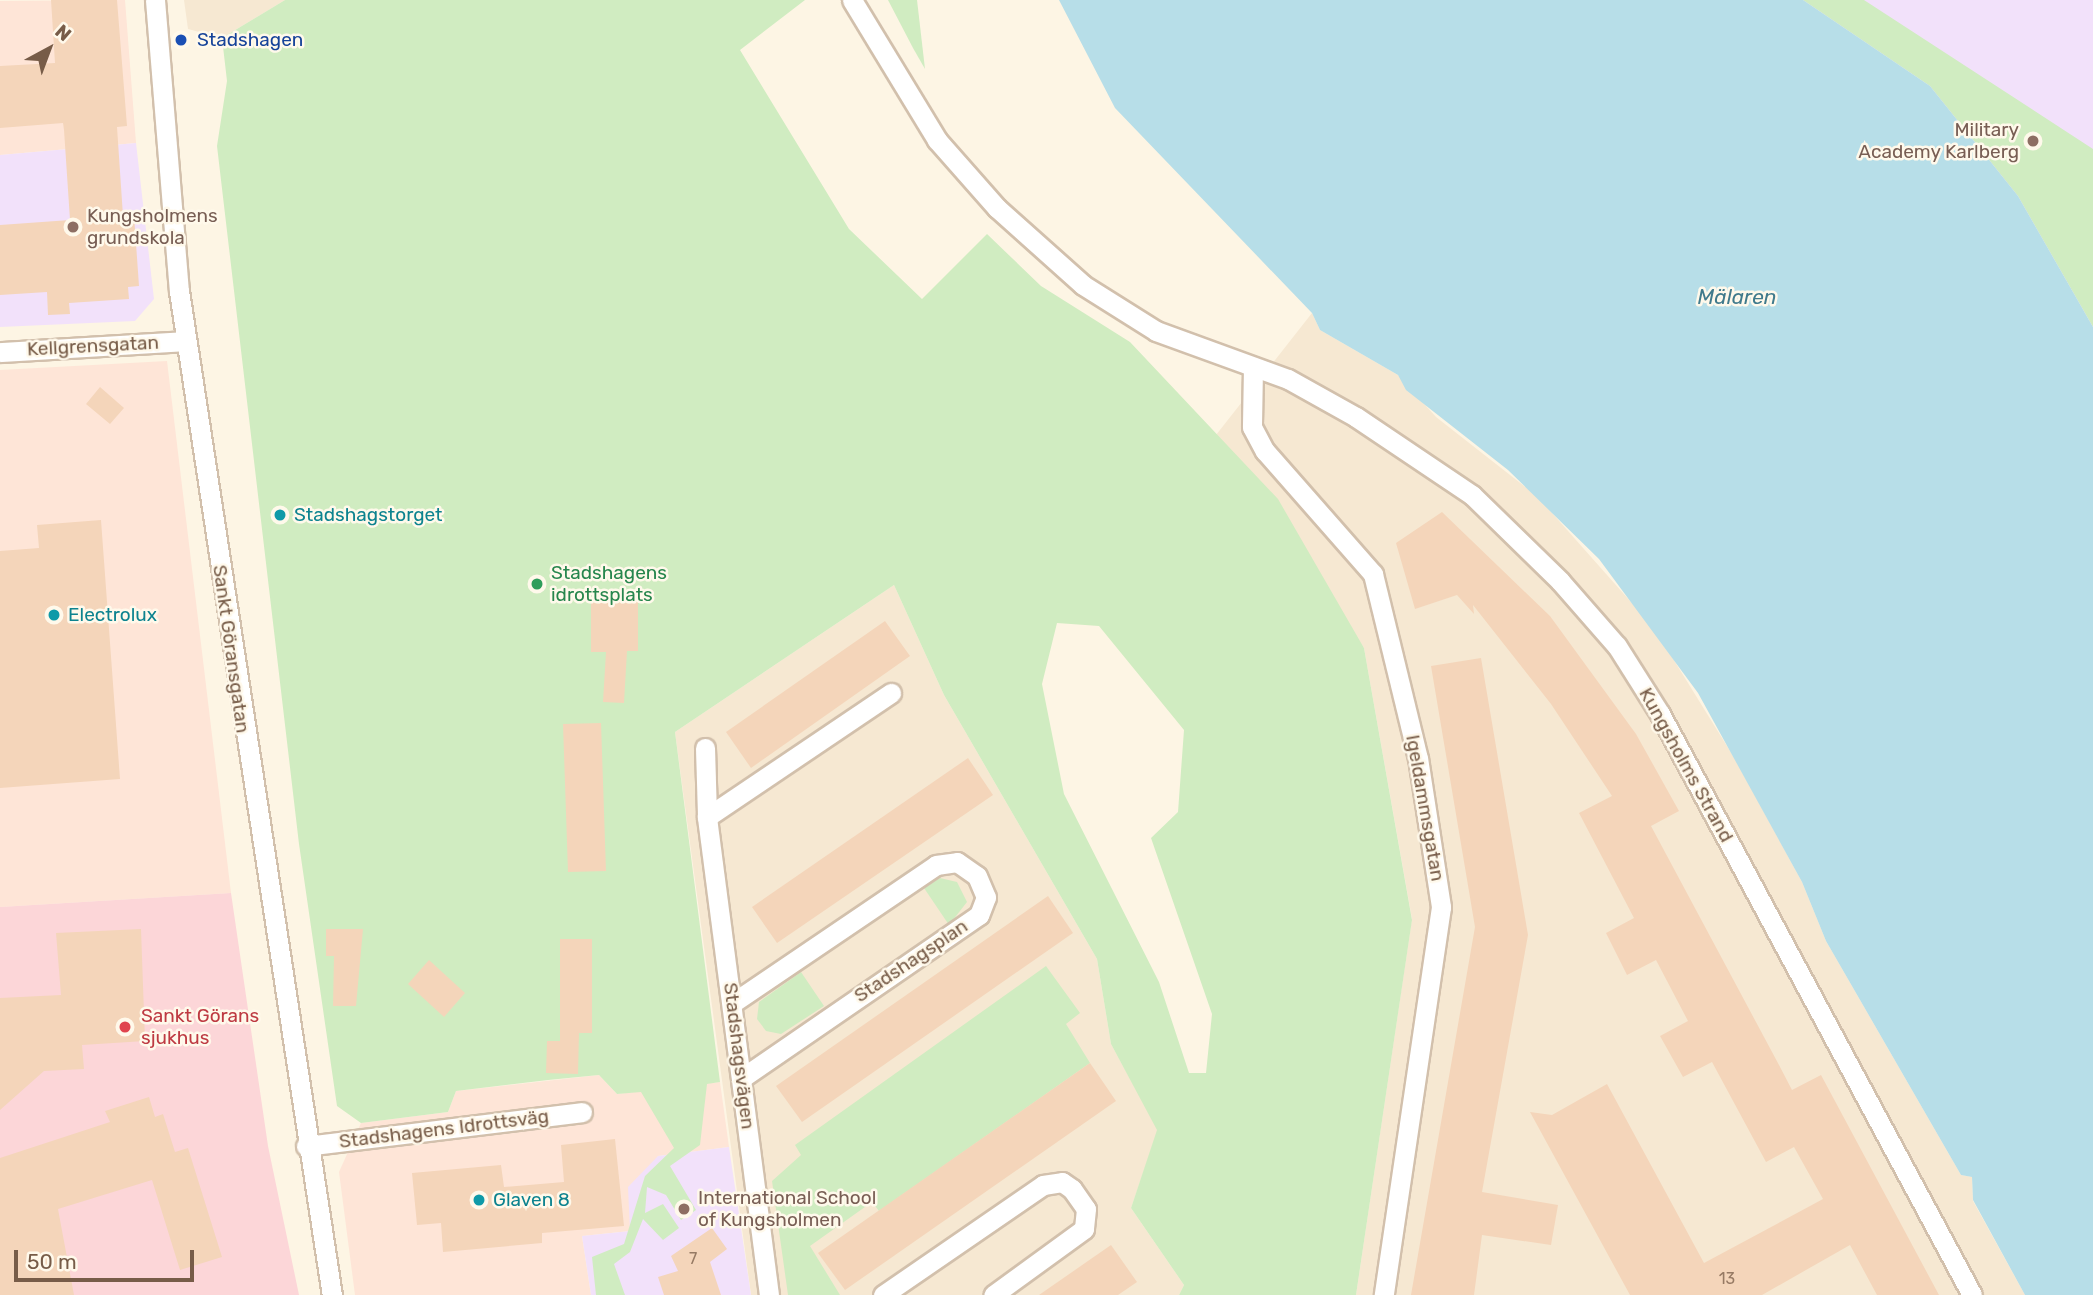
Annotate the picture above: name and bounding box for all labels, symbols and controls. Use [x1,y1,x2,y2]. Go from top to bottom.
north arrow [14,14,84,84]
text: N [50,20,76,46]
place label: Stadshagen [197,29,303,51]
marker: Stadshagen [171,30,191,50]
place label: Military Academy Karlberg [1858,119,2019,163]
marker: Military Academy Karlberg [2025,133,2041,149]
place label: Kungsholmens grundskola [87,205,218,249]
marker: Kungsholmens grundskola [65,219,81,235]
water label: Mälaren [1698,284,1776,310]
street label: Kellgrensgatan [26,331,160,361]
place label: Stadshagstorget [294,504,443,526]
marker: Stadshagstorget [272,507,288,523]
place label: Stadshagens idrottsplats [551,562,667,606]
street label: Sankt Göransgatan [208,563,254,735]
marker: Stadshagens idrottsplats [529,576,545,592]
place label: Electrolux [68,604,157,626]
marker: Electrolux [46,607,62,623]
street label: Kungsholms Strand [1634,684,1738,846]
street label: Igeldammsgatan [1401,733,1449,883]
street label: Stadshagsplan [850,915,972,1007]
street label: Stadshagsvägen [719,981,759,1131]
place label: Sankt Görans sjukhus [141,1005,259,1049]
marker: Sankt Görans sjukhus [115,1017,135,1037]
street label: Stadshagens Idrottsväg [338,1105,550,1153]
place label: International School of Kungsholmen [698,1187,876,1231]
place label: Glaven 8 [493,1189,570,1211]
marker: Glaven 8 [471,1192,487,1208]
marker: International School of Kungsholmen [676,1201,692,1217]
scale bar [18,1236,198,1280]
text: 50 m [27,1249,77,1274]
house number: 7 [689,1249,697,1269]
house number: 13 [1719,1269,1735,1289]

